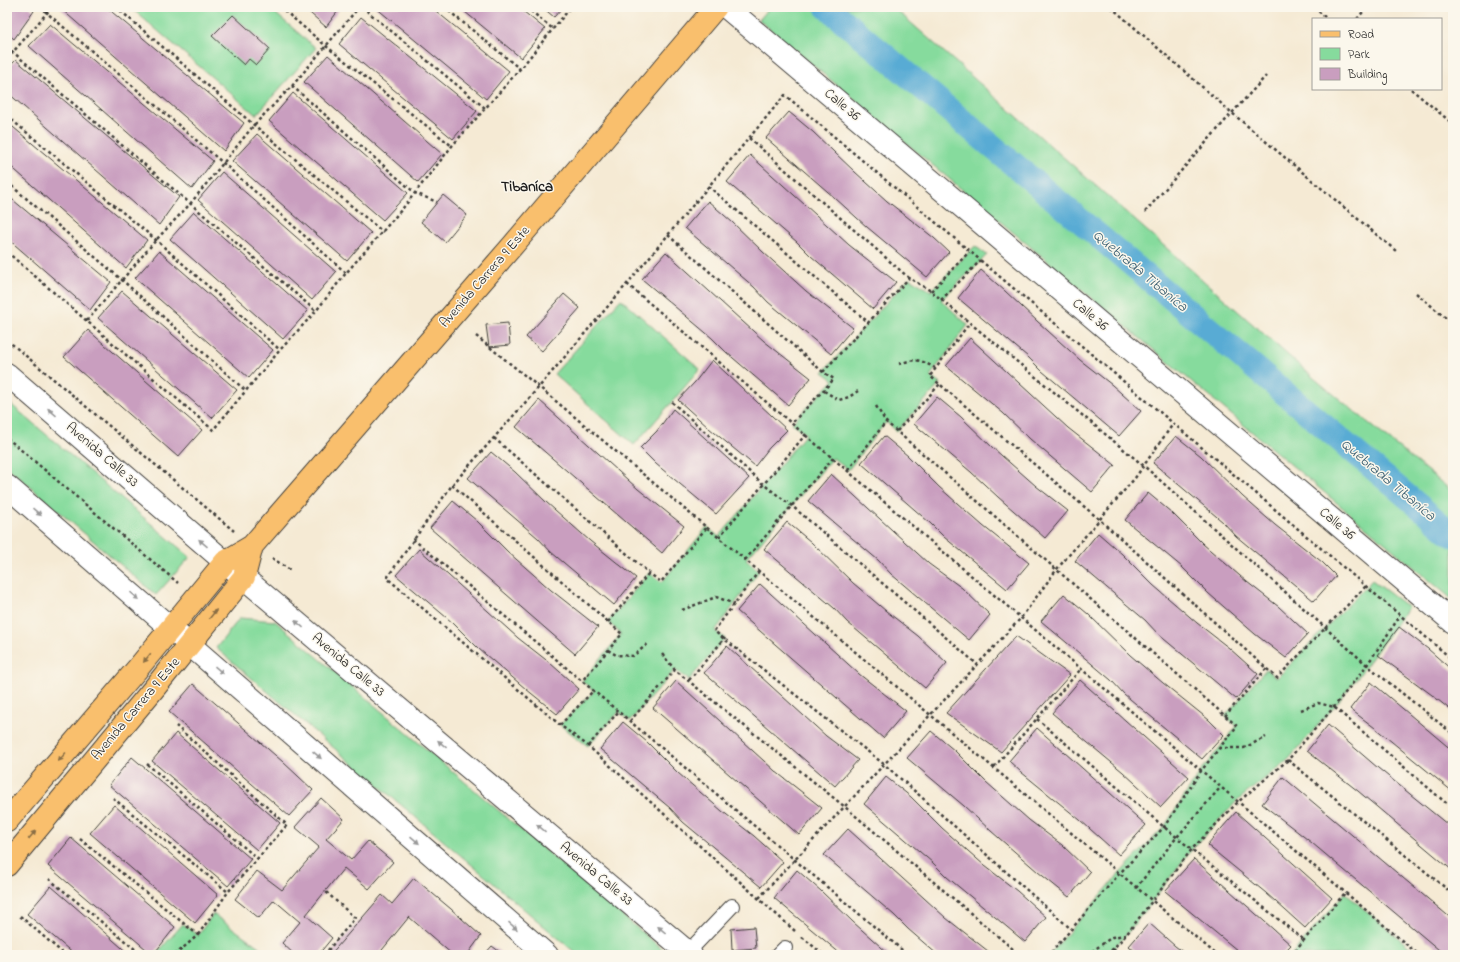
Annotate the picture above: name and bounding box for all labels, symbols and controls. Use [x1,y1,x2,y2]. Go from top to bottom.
legend [1312,18,1442,90]
text: Road [1348,26,1374,44]
text: Park [1348,46,1370,64]
text: Building [1347,66,1387,85]
street label: Calle 36 [819,84,865,126]
district label: Tibaníca [501,176,553,198]
street label: Avenida Carrera 9 Este [435,221,536,333]
water label: Quebrada Tibaníca [1088,225,1193,318]
street label: Calle 36 [1067,294,1113,336]
one-way arrow [46,408,57,417]
street label: Avenida Calle 33 [61,417,143,493]
water label: Quebrada Tibaníca [1336,434,1441,527]
street label: Calle 36 [1314,503,1360,545]
one-way arrow [31,507,42,516]
one-way arrow [198,538,208,547]
one-way arrow [130,592,140,601]
one-way arrow [209,608,218,619]
one-way arrow [294,619,305,628]
street label: Avenida Calle 33 [307,628,390,702]
street label: Avenida Carrera 9 Este [87,652,186,765]
one-way arrow [142,653,151,663]
one-way arrow [214,665,224,675]
one-way arrow [437,740,446,749]
one-way arrow [312,751,322,760]
one-way arrow [58,752,67,761]
one-way arrow [535,823,546,832]
one-way arrow [27,829,36,840]
one-way arrow [410,836,420,845]
street label: Avenida Calle 33 [555,837,638,911]
one-way arrow [508,921,519,930]
one-way arrow [656,925,667,934]

